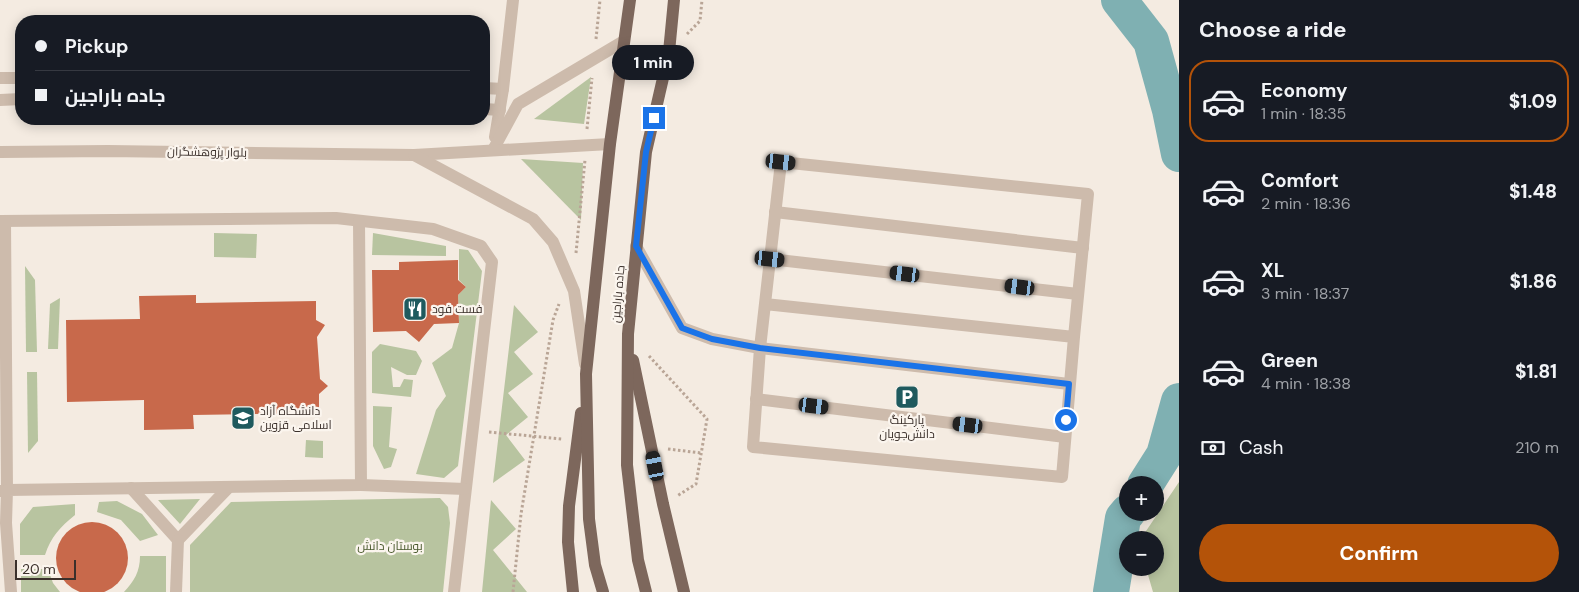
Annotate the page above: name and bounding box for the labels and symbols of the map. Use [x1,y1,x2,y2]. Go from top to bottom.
callout: 1 min [613,46,695,80]
route end [643,107,665,129]
street label: بلوار پژوهشگران [167,143,247,162]
car [765,153,796,171]
car [754,250,785,268]
street label: جاده باراجین [608,264,628,324]
car [889,265,920,283]
car [1004,278,1035,296]
restaurant icon: فست فود [402,296,428,322]
place label: فست فود [432,301,483,317]
parking icon: پارکینگ دانش‌جویان [894,384,920,410]
car [798,397,829,415]
place label: دانشگاه آزاد اسلامی قزوین [260,403,332,433]
school or university icon: دانشگاه آزاد اسلامی قزوین [230,405,256,431]
route start [1055,409,1077,431]
place label: پارکینگ دانش‌جویان [879,412,935,442]
car [952,416,983,434]
car [644,450,665,482]
park label: بوستان دانش [357,538,423,554]
scale bar [15,557,76,580]

